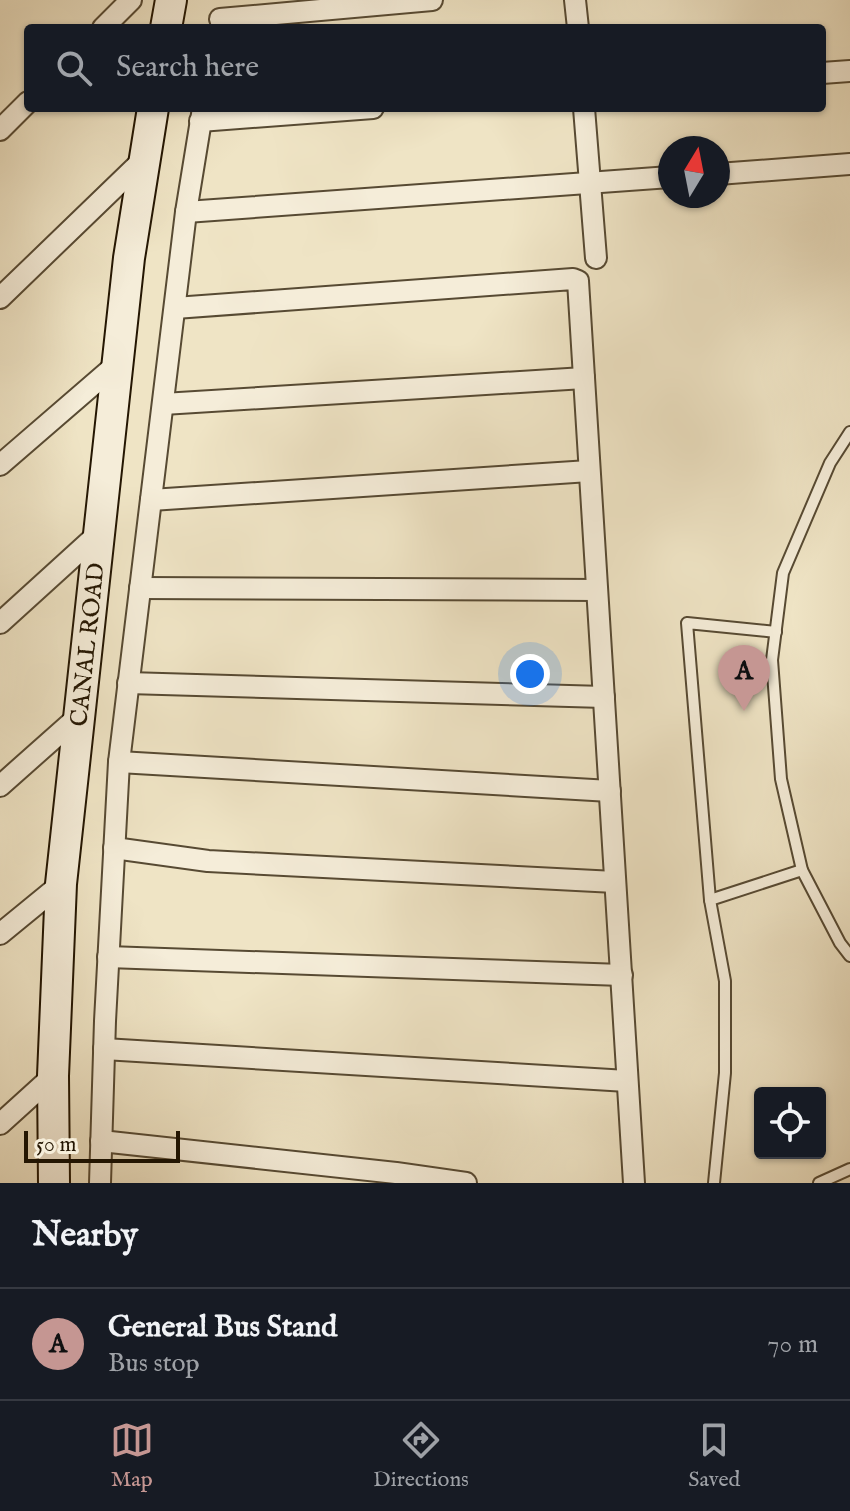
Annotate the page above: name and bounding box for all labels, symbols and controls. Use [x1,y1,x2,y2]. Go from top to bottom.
search box [24,24,826,112]
icon: search [52,46,96,90]
text: Search here [116,49,259,87]
north arrow [658,136,730,208]
street label: CANAL ROAD [64,561,113,728]
pin: A [718,645,770,711]
your location [510,654,550,694]
map controls [754,1087,826,1159]
button: locate [754,1087,826,1159]
scale bar [24,1127,180,1163]
text: 50 m [36,1131,77,1159]
text: Nearby [32,1214,138,1257]
text: General Bus Stand [108,1309,337,1347]
text: A [49,1328,67,1361]
text: 70 m [767,1328,818,1361]
text: Bus stop [108,1347,200,1380]
tab: Map [110,1418,154,1494]
tab: Directions [373,1418,469,1494]
tab: Saved [688,1418,740,1494]

